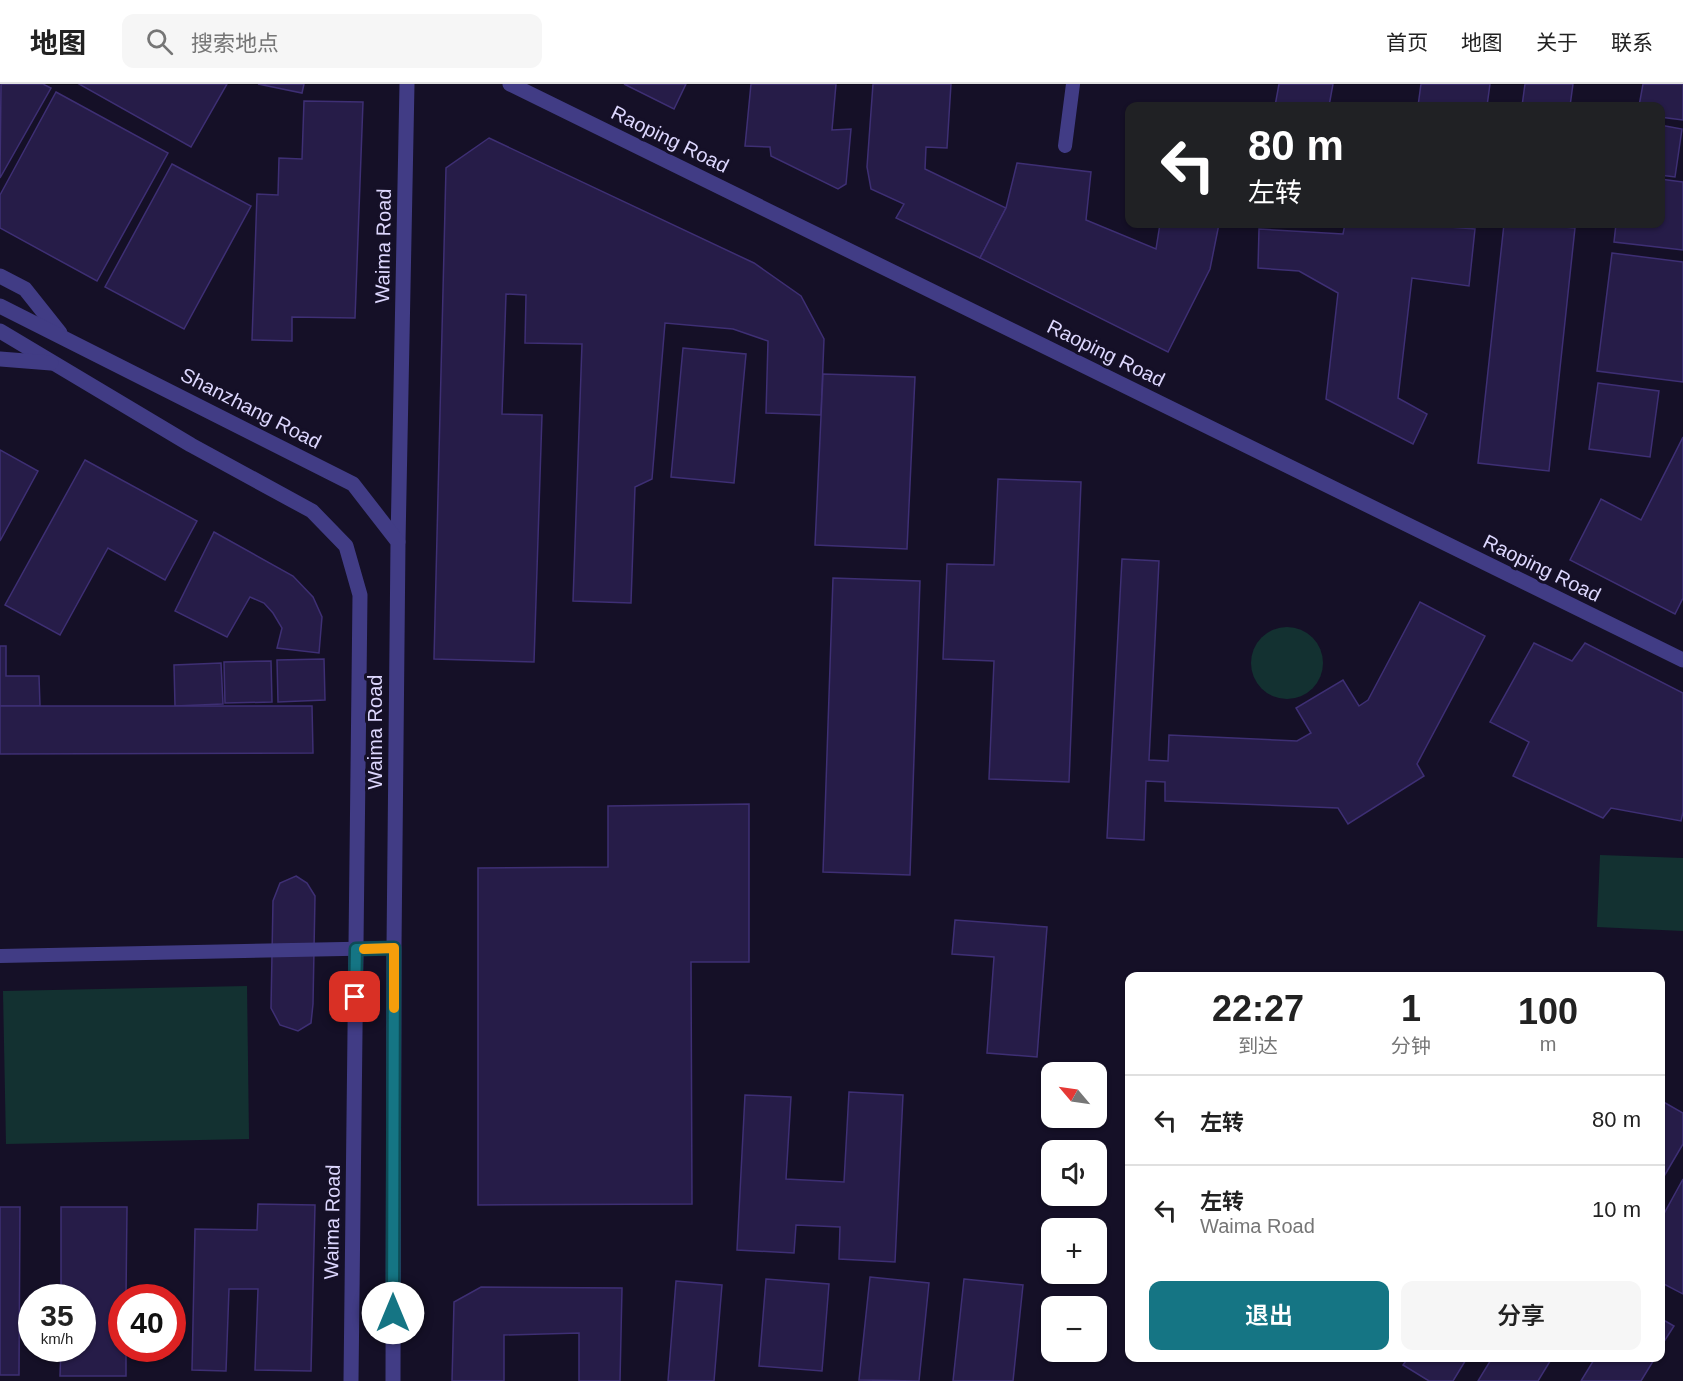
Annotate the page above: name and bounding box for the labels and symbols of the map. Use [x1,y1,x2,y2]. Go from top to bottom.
street label: Raoping Road [608,101,732,177]
street label: Waima Road [371,188,395,304]
street label: Raoping Road [1044,315,1168,391]
street label: Shanzhang Road [177,363,325,453]
street label: Raoping Road [1480,530,1604,606]
street label: Waima Road [364,675,386,789]
pin [329,971,380,1022]
north arrow [1041,1062,1107,1128]
street label: Waima Road [320,1164,344,1280]
position arrow [361,1281,425,1345]
speed limit sign: 40 [108,1284,186,1362]

